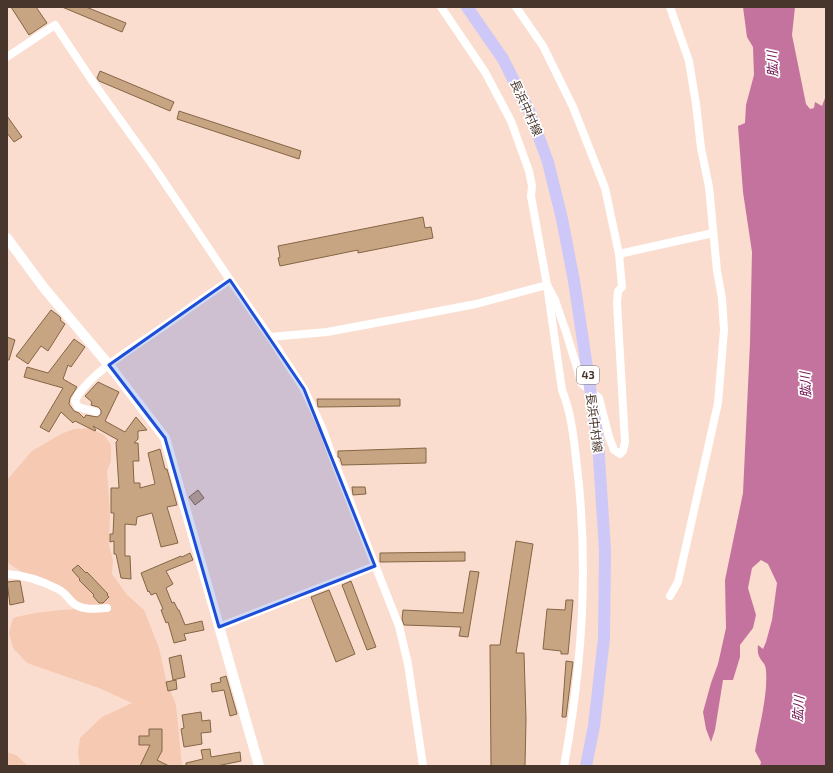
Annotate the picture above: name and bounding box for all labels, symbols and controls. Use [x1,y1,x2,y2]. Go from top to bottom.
water label: 肱川 [763,49,780,77]
street label: 長浜中村線 [508,77,546,138]
road number: 43 [577,366,599,384]
water label: 肱川 [796,370,813,398]
street label: 長浜中村線 [584,392,606,454]
water label: 肱川 [789,693,807,723]

